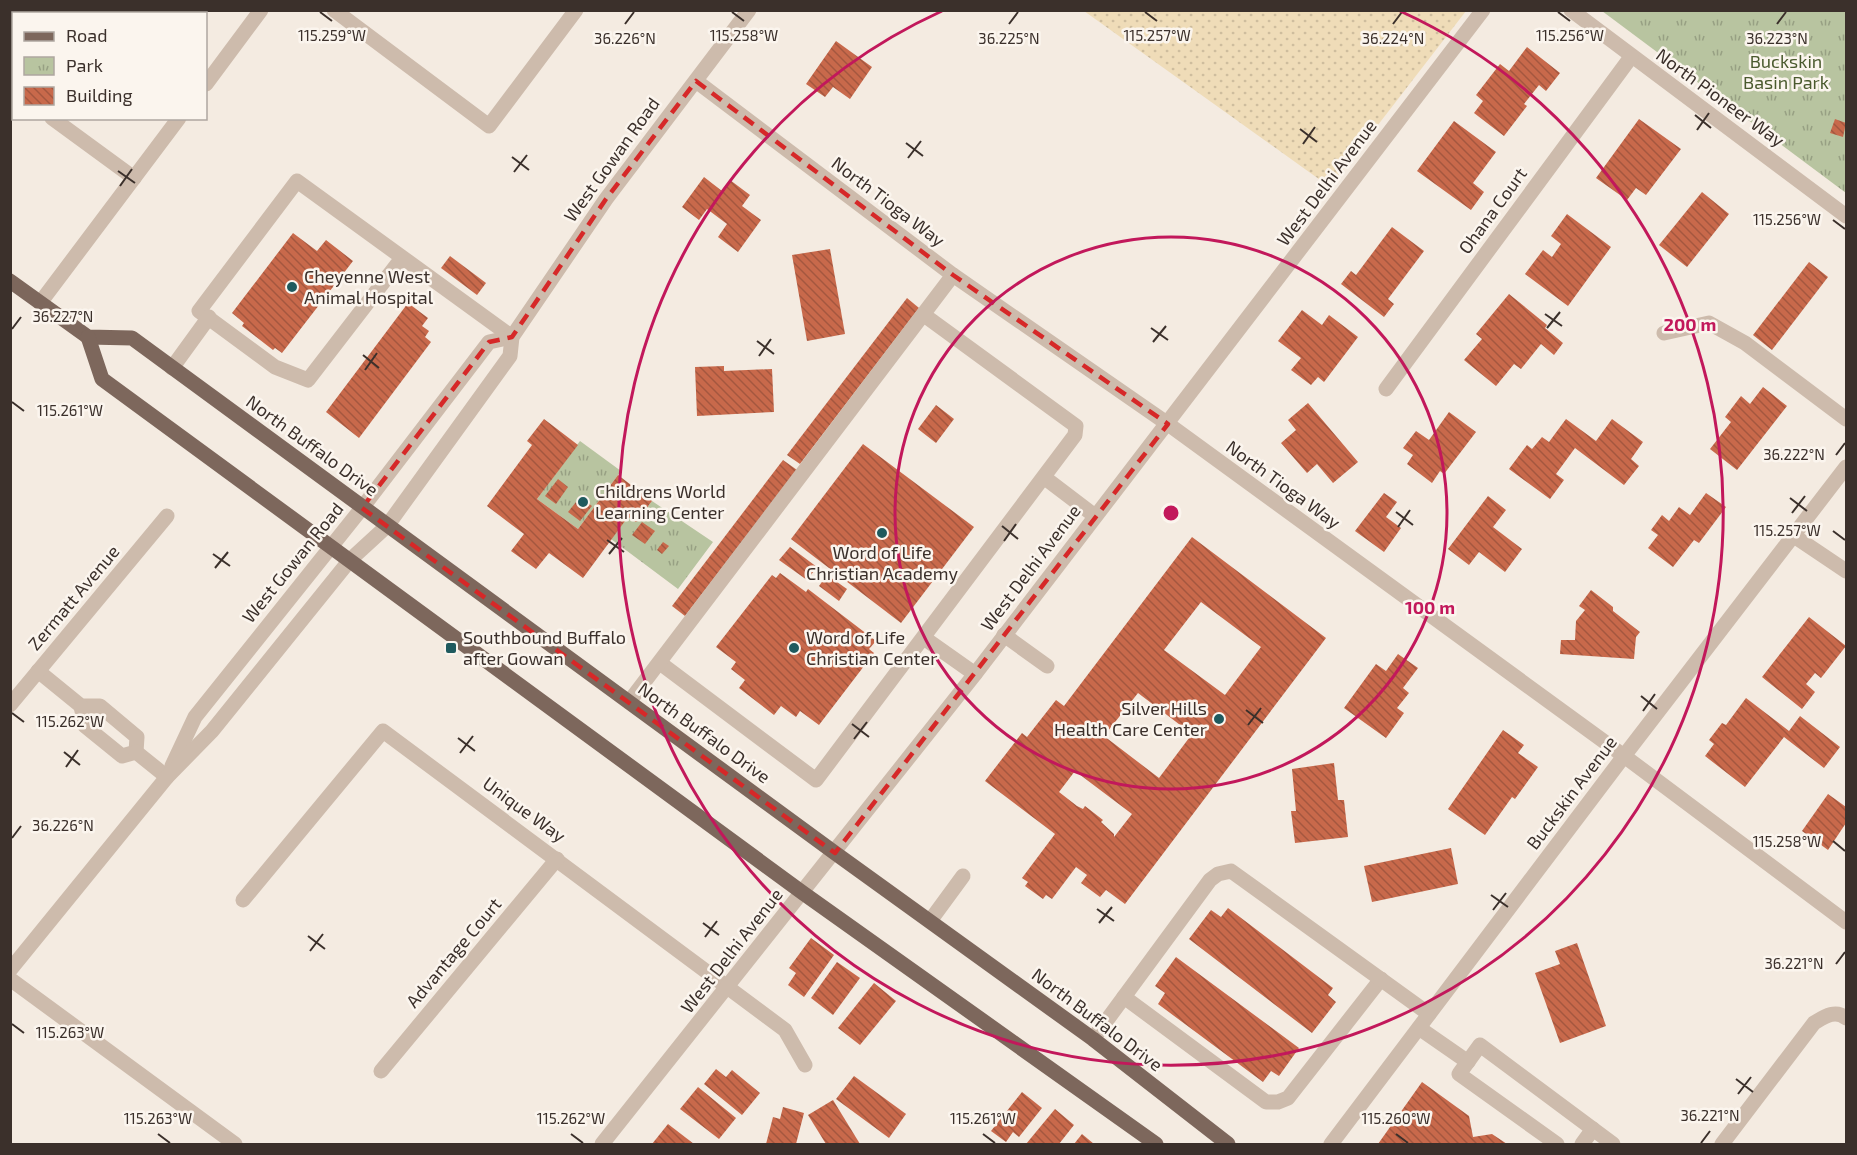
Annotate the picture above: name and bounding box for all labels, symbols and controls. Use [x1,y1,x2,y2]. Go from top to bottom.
legend [12,12,207,120]
text: Road [66,24,107,46]
text: 115.259°W [298,26,366,44]
text: 115.258°W [710,26,778,44]
text: 115.257°W [1123,26,1191,44]
text: 115.256°W [1536,26,1604,44]
text: 36.226°N [594,29,656,47]
text: 36.225°N [978,29,1040,47]
text: 36.224°N [1362,29,1424,47]
text: 36.223°N [1746,29,1808,47]
street label: North Pioneer Way [1652,43,1790,151]
park label: Buckskin Basin Park [1743,50,1829,93]
text: Park [66,54,103,76]
text: Building [66,84,133,106]
street label: West Gowan Road [559,93,664,226]
street label: West Delhi Avenue [1272,115,1381,250]
street label: North Tioga Way [828,151,950,251]
street label: Ohana Court [1453,163,1531,258]
text: 115.256°W [1753,210,1821,228]
place label: Cheyenne West Animal Hospital [304,265,434,308]
marker: Cheyenne West Animal Hospital [285,280,299,294]
text: 36.227°N [33,307,93,325]
text: 200 m [1664,313,1716,335]
street label: North Buffalo Drive [242,390,383,500]
text: 115.261°W [37,401,103,419]
street label: North Tioga Way [1222,435,1345,533]
text: 36.222°N [1763,445,1825,463]
place label: Childrens World Learning Center [595,480,726,523]
marker: Childrens World Learning Center [576,495,590,509]
street label: West Gowan Road [237,498,347,627]
street label: West Delhi Avenue [976,500,1085,635]
centre of rings [1161,503,1181,523]
text: 115.257°W [1753,521,1821,539]
marker: Word of Life Christian Academy [875,526,889,540]
street label: Zermatt Avenue [23,540,124,654]
place label: Word of Life Christian Academy [806,541,958,584]
text: 100 m [1405,596,1455,618]
place label: Southbound Buffalo after Gowan [463,626,626,669]
place label: Word of Life Christian Center [806,626,937,669]
marker: Southbound Buffalo after Gowan [444,641,458,655]
marker: Word of Life Christian Center [787,641,801,655]
street label: North Buffalo Drive [634,677,775,787]
place label: Silver Hills Health Care Center [1054,697,1207,740]
text: 115.262°W [36,712,104,730]
marker: Silver Hills Health Care Center [1212,712,1226,726]
street label: Buckskin Avenue [1521,731,1621,854]
street label: Unique Way [479,772,571,847]
text: 36.226°N [32,816,94,834]
text: 115.258°W [1753,832,1821,850]
street label: West Delhi Avenue [676,884,787,1017]
street label: Advantage Court [401,893,506,1012]
text: 36.221°N [1764,954,1824,972]
street label: North Buffalo Drive [1028,963,1167,1075]
text: 115.263°W [36,1023,104,1041]
text: 36.221°N [1680,1106,1740,1124]
text: 115.263°W [124,1109,192,1127]
text: 115.262°W [537,1109,605,1127]
text: 115.261°W [950,1109,1016,1127]
text: 115.260°W [1361,1109,1431,1127]

